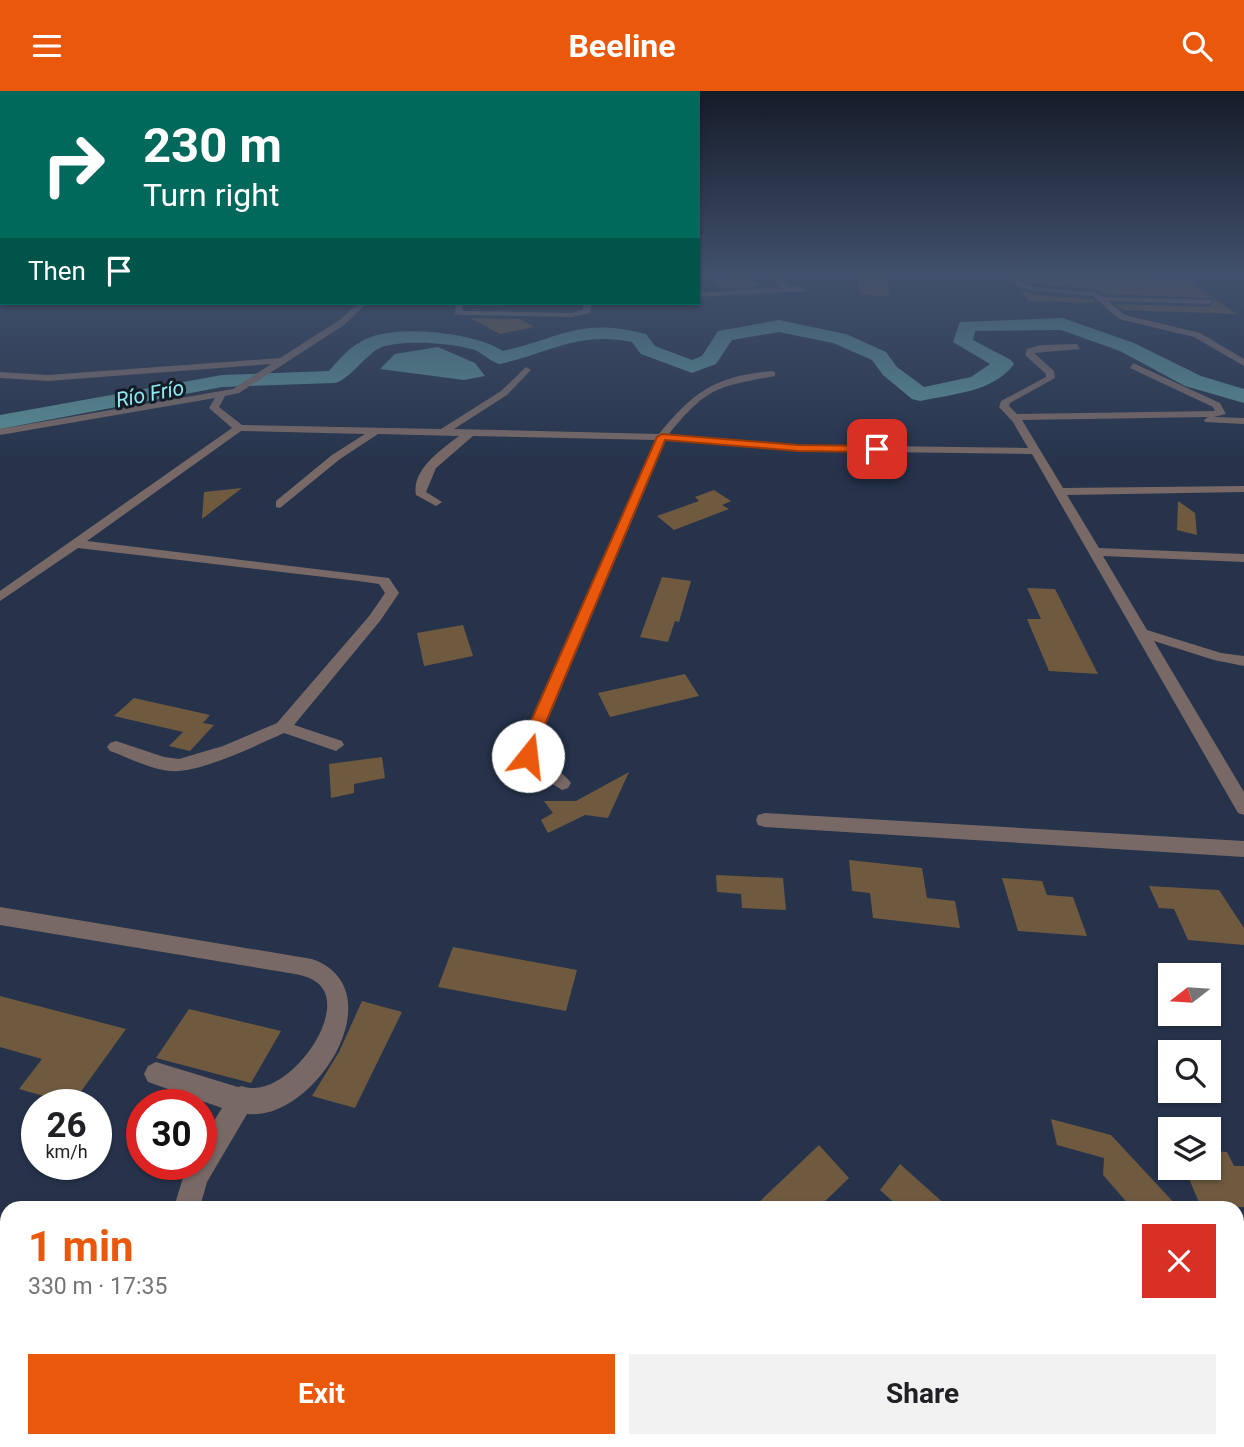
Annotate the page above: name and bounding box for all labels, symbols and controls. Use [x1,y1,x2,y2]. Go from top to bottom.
icon: menu [28,27,66,65]
text: Beeline [568,27,676,65]
icon: search [1178,27,1216,65]
text: 230 m [143,117,282,174]
icon: right [28,119,119,210]
text: Turn right [143,176,279,214]
icon: arrive [100,252,138,290]
text: Then [28,256,86,286]
water label: Río Frío [114,376,186,412]
pin [847,419,907,479]
icon: arrive [858,430,896,468]
position arrow [491,719,565,793]
north arrow [1158,963,1222,1025]
map controls [1158,963,1221,1180]
button: search [1158,1040,1221,1103]
speed limit sign: 30 [126,1089,217,1180]
text: 26 [46,1105,87,1146]
button: layers [1158,1117,1221,1180]
text: km/h [45,1141,88,1162]
text: 1 min [28,1222,134,1271]
button: close [1142,1224,1216,1298]
text: 330 m · 17:35 [28,1273,167,1300]
button: Exit [28,1354,615,1434]
button: Share [629,1354,1216,1434]

